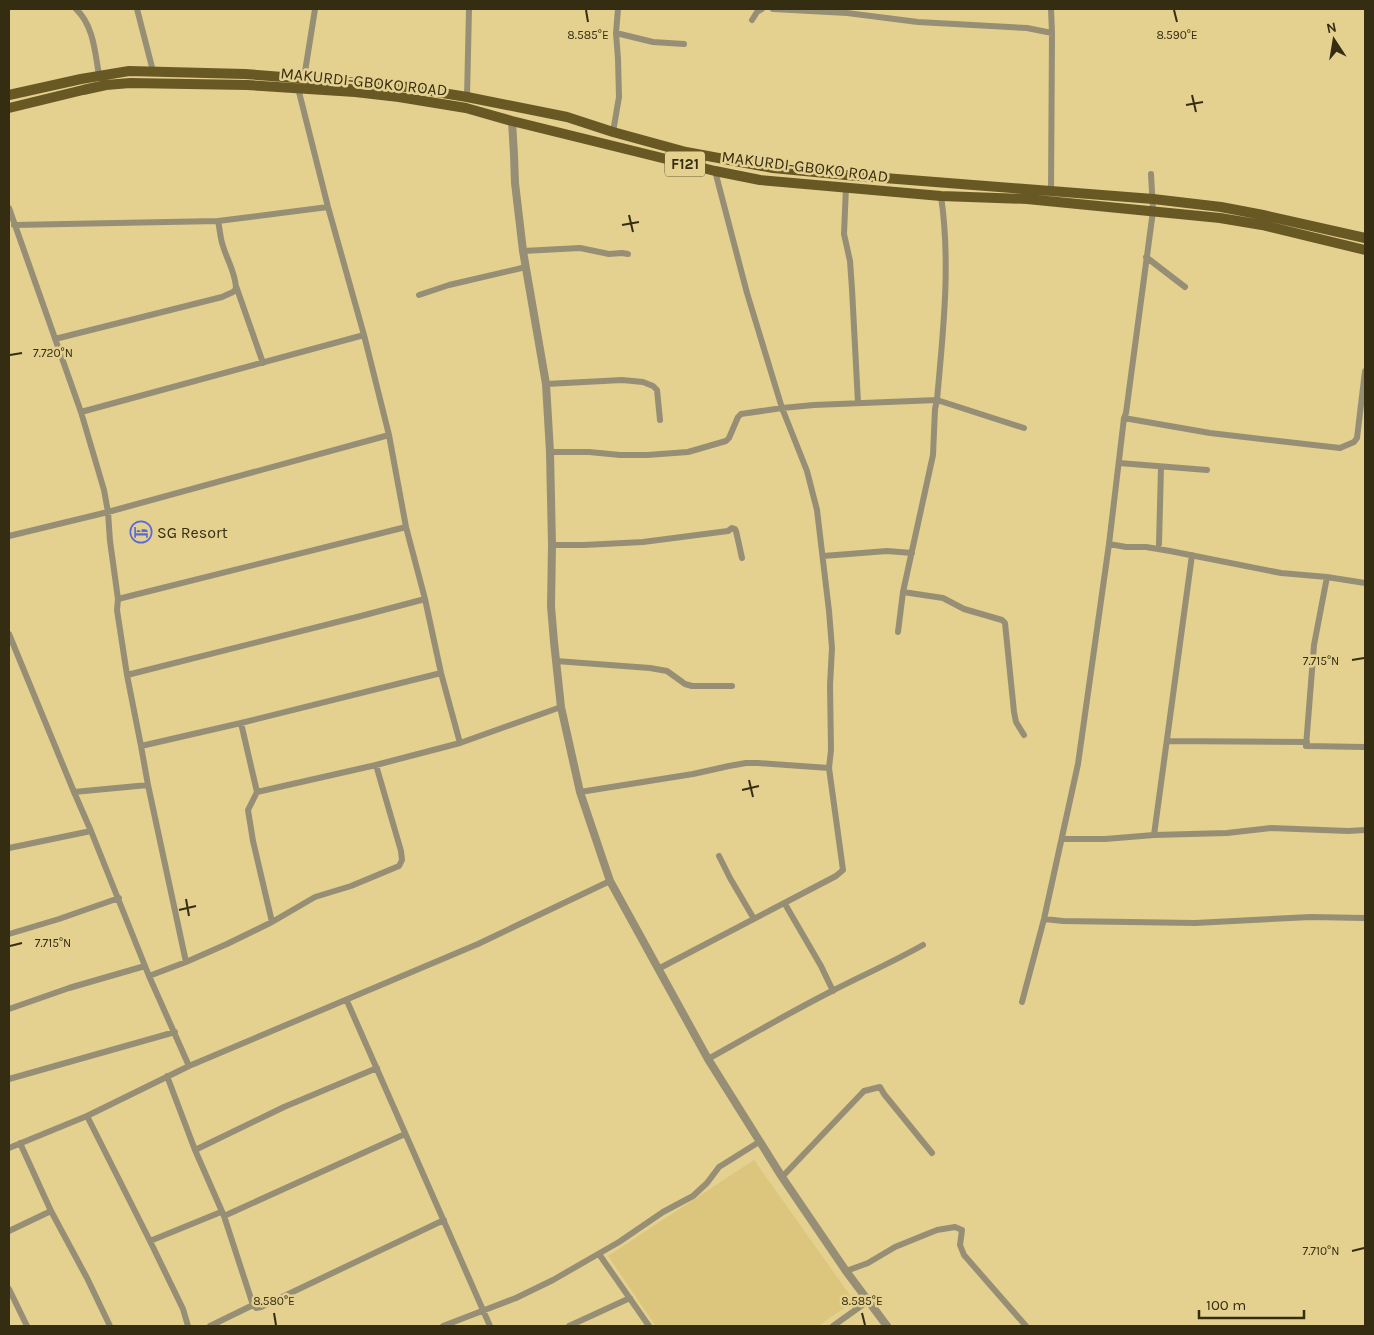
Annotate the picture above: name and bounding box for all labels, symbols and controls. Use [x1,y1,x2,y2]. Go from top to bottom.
north arrow [1309,15,1359,65]
text: N [1325,18,1338,37]
text: 8.585°E [567,28,609,42]
text: 8.590°E [1156,28,1198,42]
street label: MAKURDI-GBOKO ROAD [280,63,448,100]
street label: MAKURDI-GBOKO ROAD [721,147,889,186]
road number: F121 [665,152,705,176]
text: 7.720°N [33,346,73,360]
hotel icon: SG Resort [129,520,153,544]
place label: SG Resort [157,523,228,542]
text: 7.715°N [1303,654,1339,668]
text: 7.715°N [35,936,71,950]
text: 7.710°N [1303,1244,1339,1258]
scale bar [1199,1288,1304,1320]
text: 8.580°E [253,1294,295,1308]
text: 8.585°E [841,1294,883,1308]
text: 100 m [1206,1296,1246,1314]

